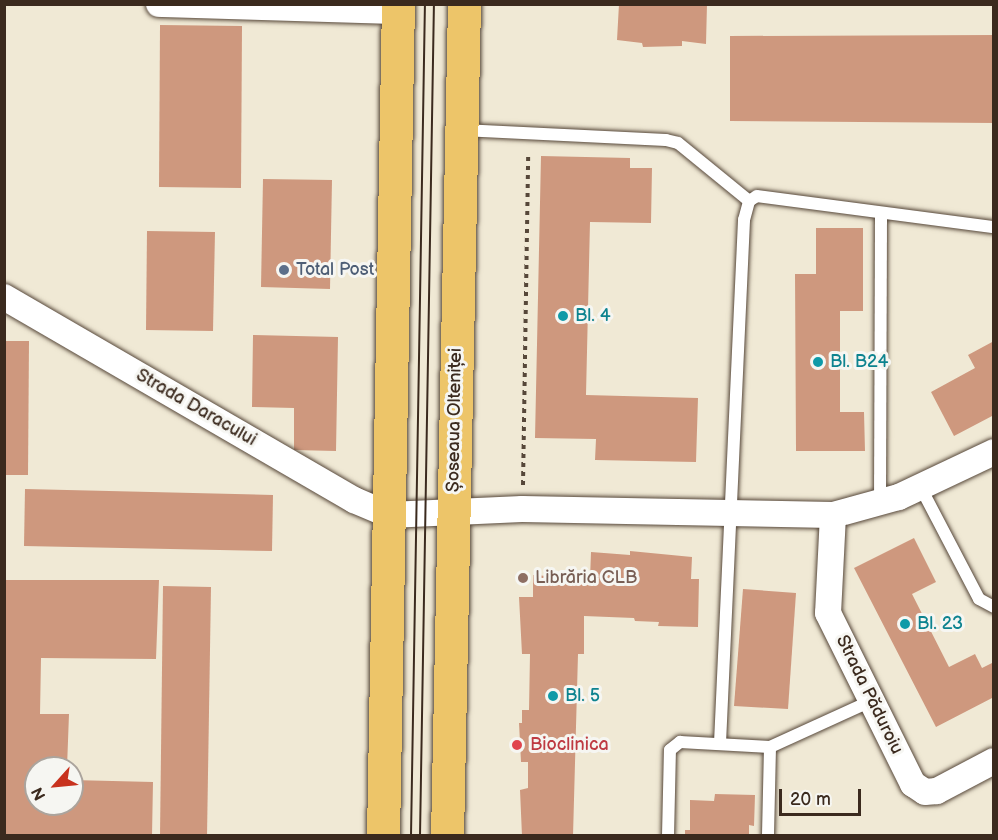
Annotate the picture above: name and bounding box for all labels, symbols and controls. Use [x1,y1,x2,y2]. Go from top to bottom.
place label: Total Post [296,259,374,281]
marker: Total Post [277,263,291,277]
place label: Bl. 4 [575,305,611,327]
marker: Bl. 4 [556,309,570,323]
street label: Șoseaua Olteniței [443,348,467,492]
place label: Bl. B24 [830,351,888,373]
marker: Bl. B24 [811,355,825,369]
street label: Strada Daracului [132,365,260,451]
place label: Librăria CLB [535,567,637,589]
marker: Librăria CLB [516,571,530,585]
place label: Bl. 23 [917,613,963,635]
marker: Bl. 23 [898,617,912,631]
street label: Strada Păduroiu [831,632,907,758]
place label: Bl. 5 [565,685,600,707]
marker: Bl. 5 [546,689,560,703]
place label: Bioclinica [530,734,609,756]
marker: Bioclinica [508,736,526,754]
north arrow [24,756,84,816]
scale bar [782,777,864,815]
text: N [28,784,50,803]
text: 20 m [790,789,831,810]

